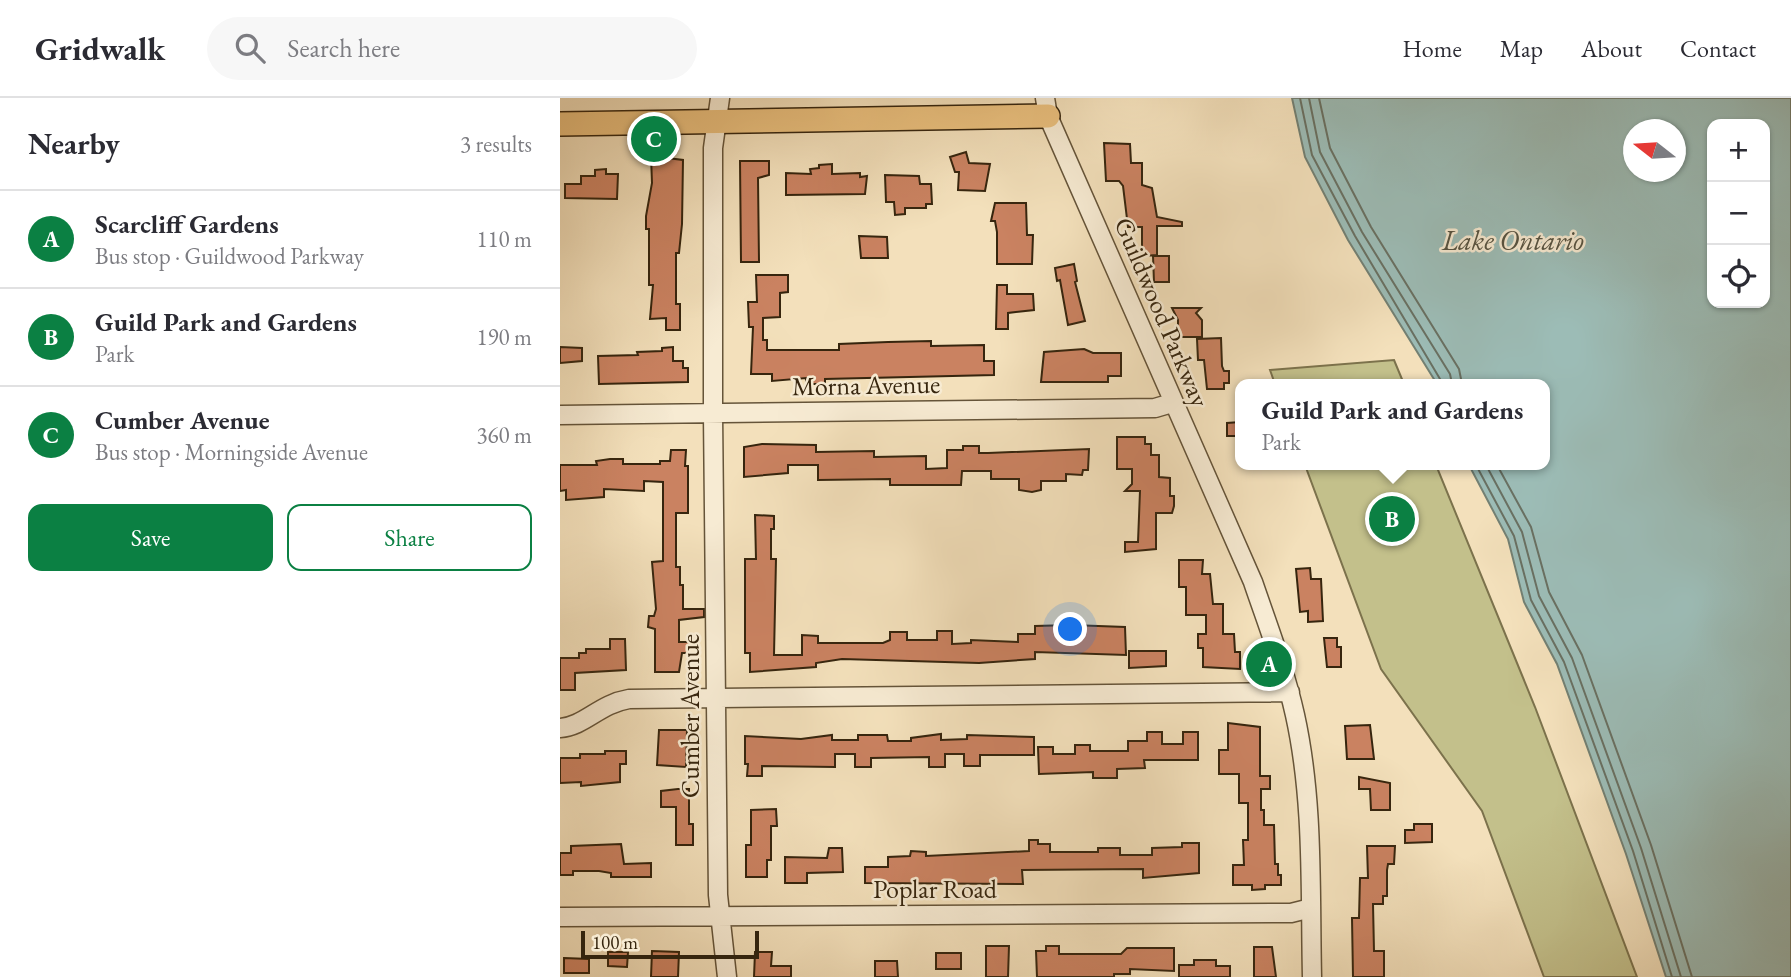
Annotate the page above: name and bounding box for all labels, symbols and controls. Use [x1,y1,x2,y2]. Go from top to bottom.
search box [207,17,697,80]
text: Gridwalk [35,27,165,70]
icon: search [231,29,269,67]
text: Search here [287,31,400,65]
text: Home [1402,33,1462,64]
text: Map [1500,33,1543,64]
text: About [1581,33,1642,64]
text: Contact [1680,33,1756,64]
pin: C [631,113,677,165]
north arrow [1623,119,1686,182]
map controls [1707,119,1770,308]
button: + [1707,119,1770,182]
text: Nearby [28,124,120,163]
text: 3 results [460,129,532,159]
button: − [1707,182,1770,245]
text: Scarcliff Gardens [95,207,279,241]
street label: Guildwood Parkway [1107,212,1218,413]
water label: Lake Ontario [1441,222,1584,258]
text: A [43,224,59,254]
text: 110 m [476,224,532,254]
text: Bus stop · Guildwood Parkway [95,241,364,271]
button: locate [1707,245,1770,308]
text: Guild Park and Gardens [95,305,357,339]
text: B [44,322,58,352]
text: 190 m [476,322,532,352]
text: Park [95,339,134,369]
street label: Morna Avenue [792,367,940,403]
popup [1235,379,1550,470]
text: Guild Park and Gardens [1262,393,1523,427]
text: Cumber Avenue [95,403,270,437]
text: C [43,420,59,450]
text: 360 m [476,420,532,450]
text: Park [1262,427,1301,457]
text: Bus stop · Morningside Avenue [95,437,368,467]
pin: B [1369,493,1415,545]
button: Save [28,504,273,571]
button: Share [287,504,532,571]
your location [1053,612,1087,646]
street label: Cumber Avenue [673,634,707,798]
pin: A [1246,638,1292,690]
street label: Poplar Road [873,872,998,906]
scale bar [581,928,760,960]
text: 100 m [592,930,638,955]

